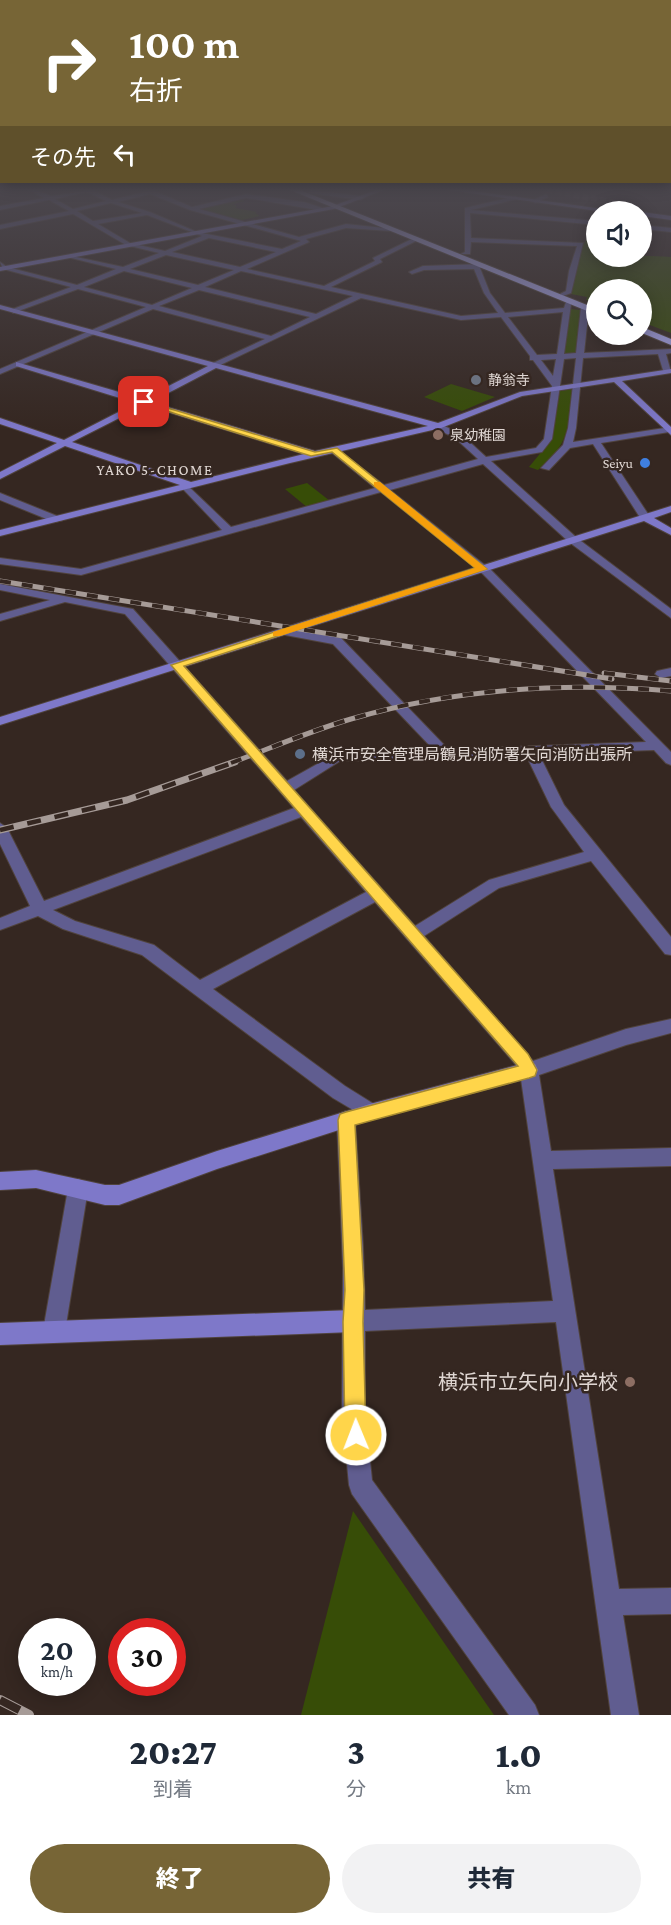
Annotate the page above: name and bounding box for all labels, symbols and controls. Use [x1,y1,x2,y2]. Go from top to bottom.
text: 100 m [129,20,239,67]
icon: right [30,24,108,102]
text: 右折 [129,76,183,106]
icon: left [108,138,141,171]
text: その先 [30,145,96,170]
map controls [586,201,652,345]
button: sound [586,201,652,267]
button: search [586,279,652,345]
place label: 静翁寺 [488,372,530,388]
marker: 静翁寺 [469,373,483,387]
pin [118,376,169,427]
icon: arrive [127,385,160,418]
place label: 泉幼稚園 [450,427,506,443]
marker: 泉幼稚園 [431,428,445,442]
place label: Seiyu [603,455,634,471]
marker: Seiyu [638,456,652,470]
district label: YAKO 5-CHOME [96,462,214,478]
place label: 横浜市安全管理局鶴見消防署矢向消防出張所 [312,746,632,763]
marker: 横浜市安全管理局鶴見消防署矢向消防出張所 [293,747,307,761]
place label: 横浜市立矢向小学校 [438,1371,618,1393]
marker: 横浜市立矢向小学校 [623,1375,637,1389]
position arrow [324,1403,388,1467]
speed limit sign: 30 [108,1618,186,1696]
text: 20 [40,1633,74,1666]
text: km/h [41,1664,73,1680]
text: 20:27 [129,1732,217,1772]
text: 3 [347,1732,365,1772]
text: 1.0 [495,1735,542,1775]
text: km [506,1776,531,1798]
text: 到着 [153,1778,193,1800]
text: 分 [346,1778,366,1800]
button: 終了 [30,1844,330,1913]
button: 共有 [342,1844,641,1913]

